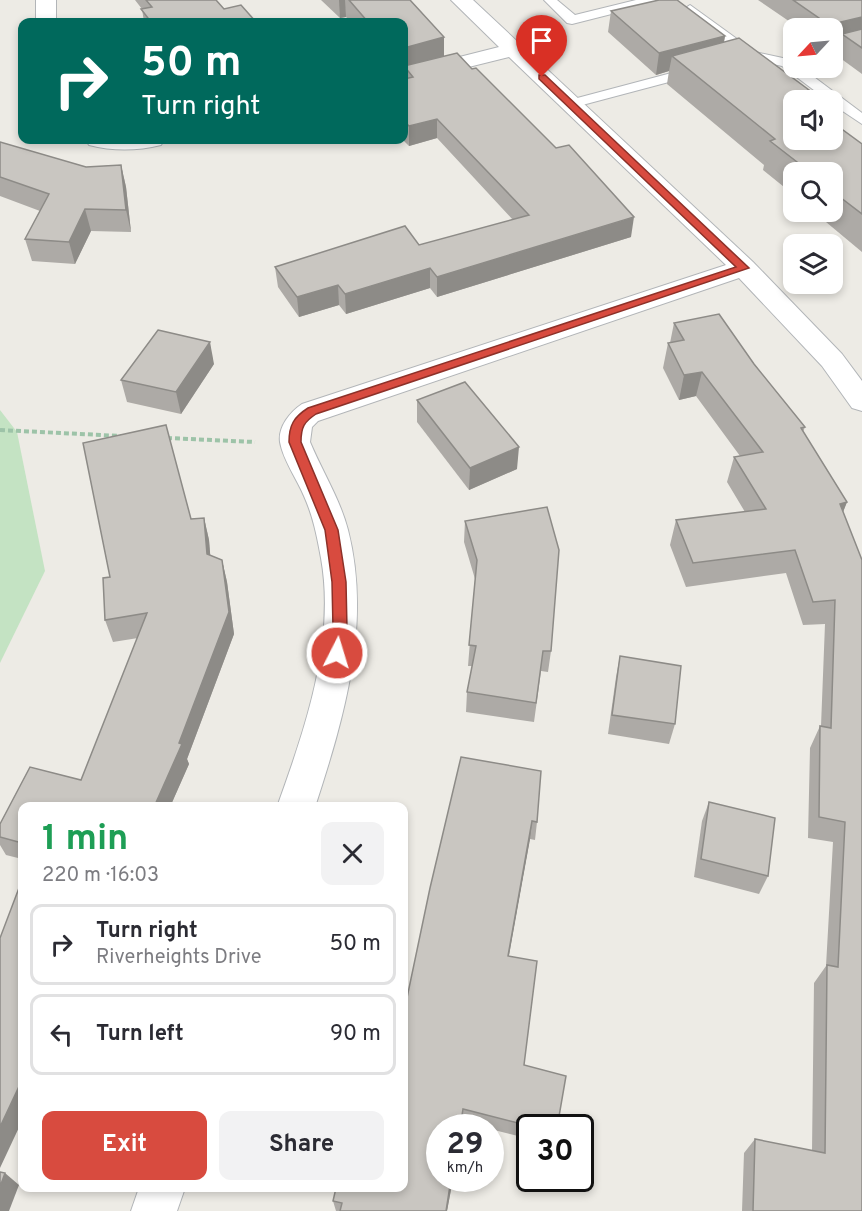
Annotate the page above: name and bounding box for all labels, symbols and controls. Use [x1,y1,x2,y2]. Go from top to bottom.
pin [516,15,567,77]
north arrow [783,18,843,78]
map controls [783,18,843,294]
icon: arrive [525,24,558,57]
text: 50 m [141,38,242,91]
icon: right [42,42,120,120]
text: Turn right [141,90,260,124]
button: sound [783,90,843,150]
button: search [783,162,843,222]
button: layers [783,234,843,294]
position arrow [305,621,369,685]
text: 1 min [42,817,128,863]
button: close [321,822,384,885]
text: 220 m · 16:03 [42,863,159,889]
text: Turn right [96,918,198,945]
icon: right [45,928,78,961]
text: 50 m [329,931,381,958]
text: Riverheights Drive [96,945,262,971]
icon: left [45,1018,78,1051]
text: Turn left [96,1021,184,1048]
text: 90 m [330,1021,381,1048]
button: Exit [42,1111,207,1180]
button: Share [219,1111,384,1180]
speed limit sign: 30 [516,1114,594,1192]
text: 29 [447,1127,483,1164]
text: km/h [447,1159,483,1178]

